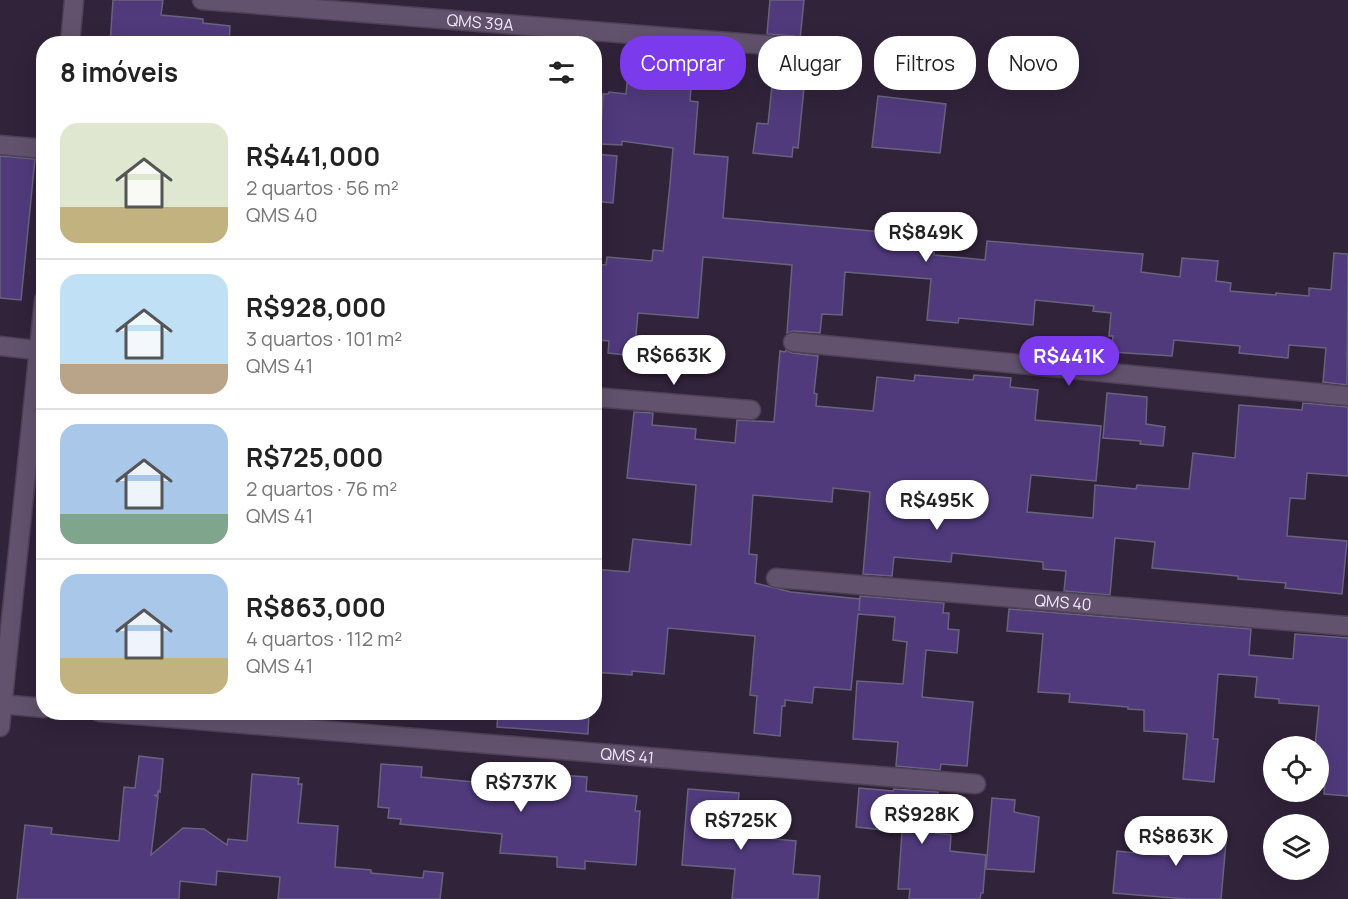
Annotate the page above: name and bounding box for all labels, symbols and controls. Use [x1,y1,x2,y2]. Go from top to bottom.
street label: QMS 39A [446,8,514,36]
chip: Comprar [620,36,746,90]
chip: Alugar [758,36,862,90]
chip: Filtros [874,36,976,90]
chip: Novo [988,36,1079,90]
text: 8 imóveis [60,54,178,90]
icon: filters [545,56,578,89]
text: R$441,000 [246,138,380,174]
icon: home [108,147,180,219]
text: 2 quartos · 56 m² [246,174,399,201]
text: QMS 40 [246,201,318,228]
pin: R$849K [877,212,975,263]
text: R$849K [888,218,964,245]
text: R$928,000 [246,289,386,325]
icon: home [108,298,180,370]
text: 3 quartos · 101 m² [246,325,402,352]
pin: R$663K [625,335,723,386]
pin: R$441K [1020,336,1118,387]
text: R$663K [636,341,712,368]
text: R$441K [1033,342,1105,369]
text: QMS 41 [246,352,313,379]
text: R$725,000 [246,439,383,475]
icon: home [108,448,180,520]
text: 2 quartos · 76 m² [246,475,397,502]
pin: R$495K [888,480,986,531]
text: R$495K [900,486,974,513]
text: QMS 41 [246,502,313,529]
text: R$863,000 [246,589,386,625]
street label: QMS 40 [1034,589,1092,615]
icon: home [108,598,180,670]
text: 4 quartos · 112 m² [246,625,402,652]
text: QMS 41 [246,652,313,679]
map controls [1263,736,1329,880]
button: locate [1263,736,1329,802]
street label: QMS 41 [600,742,655,769]
pin: R$737K [472,762,570,813]
text: R$737K [485,768,557,795]
pin: R$928K [873,794,971,845]
pin: R$725K [692,800,790,851]
text: R$928K [884,800,960,827]
text: R$725K [705,806,778,833]
button: layers [1263,814,1329,880]
pin: R$863K [1127,816,1225,867]
text: R$863K [1138,822,1214,849]

